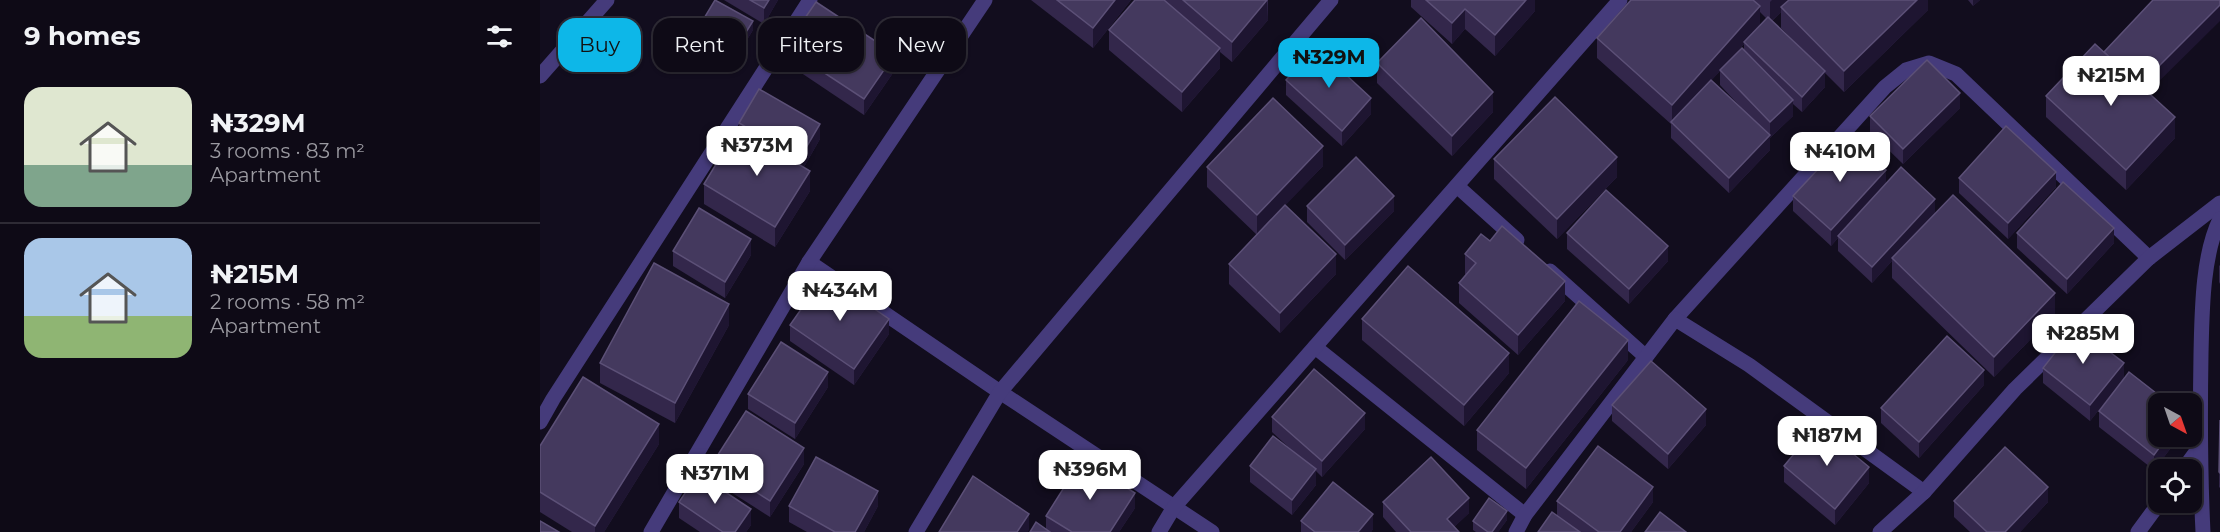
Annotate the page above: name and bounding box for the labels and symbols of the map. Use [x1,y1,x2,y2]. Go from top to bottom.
pin: ₦329M [1287,38,1371,89]
pin: ₦215M [2069,56,2153,107]
pin: ₦373M [715,126,799,177]
pin: ₦410M [1798,132,1882,183]
pin: ₦434M [798,271,882,322]
pin: ₦285M [2041,314,2125,365]
north arrow [2148,393,2202,447]
pin: ₦187M [1785,416,1869,467]
pin: ₦396M [1048,450,1132,501]
pin: ₦371M [673,454,757,505]

